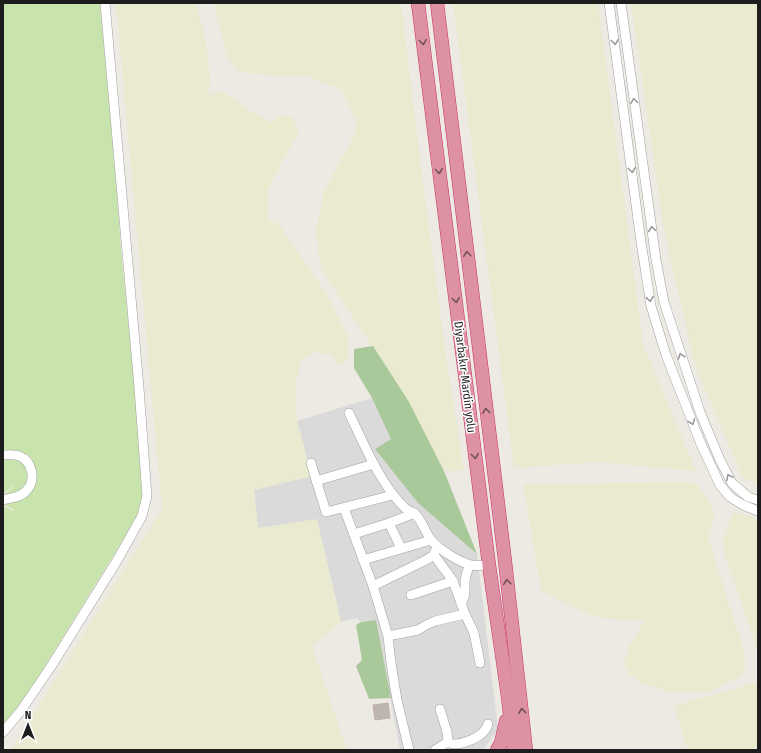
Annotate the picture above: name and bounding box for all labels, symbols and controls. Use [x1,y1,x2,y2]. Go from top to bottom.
one-way arrow [418,39,427,45]
one-way arrow [610,39,619,45]
one-way arrow [630,98,639,104]
one-way arrow [627,167,636,174]
one-way arrow [434,168,443,174]
one-way arrow [648,226,657,233]
one-way arrow [463,251,472,258]
one-way arrow [645,296,654,302]
one-way arrow [451,297,460,303]
street label: Diyarbakır-Mardin yolu [451,320,479,434]
one-way arrow [678,352,686,359]
one-way arrow [482,408,491,414]
one-way arrow [688,418,696,425]
one-way arrow [471,453,480,459]
one-way arrow [726,473,733,481]
one-way arrow [503,579,512,585]
north arrow [8,705,48,745]
one-way arrow [517,708,526,714]
text: N [25,709,31,722]

